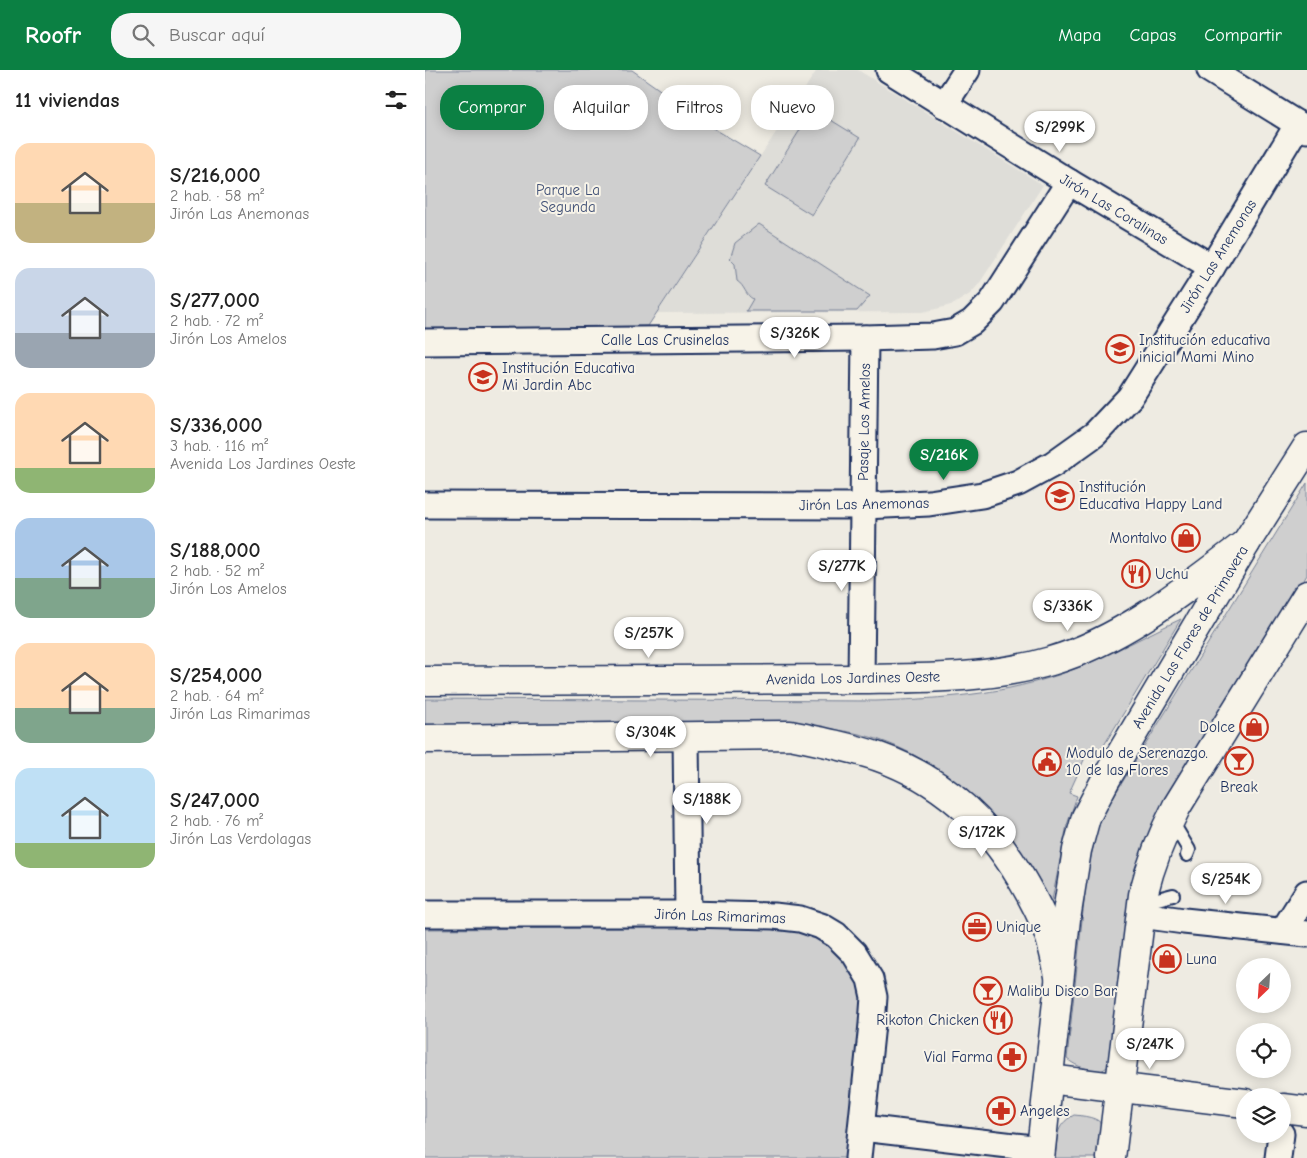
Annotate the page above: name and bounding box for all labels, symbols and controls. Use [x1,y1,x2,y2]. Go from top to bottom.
search box [111,13,461,58]
text: Roofr [25,21,81,49]
icon: search [129,21,157,49]
text: Buscar aquí [169,24,265,46]
text: Mapa [1058,25,1101,46]
text: Capas [1129,25,1176,46]
text: Compartir [1204,25,1282,46]
chip: Comprar [440,85,544,130]
chip: Alquilar [554,85,648,130]
chip: Filtros [658,85,741,130]
chip: Nuevo [751,85,834,130]
icon: filters [382,86,410,114]
text: 11 viviendas [15,88,119,112]
pin: S/299K [1019,111,1101,153]
text: S/299K [1035,118,1085,136]
icon: home [55,163,115,223]
text: S/216,000 [170,163,260,187]
street label: Jirón Las Coralinas [1057,170,1171,248]
park label: Parque La Segunda [536,181,600,216]
text: 2 hab. · 58 m² [170,187,264,205]
street label: Jirón Las Anemonas [1176,196,1260,316]
text: Jirón Las Anemonas [170,205,309,223]
icon: home [55,288,115,348]
text: S/277,000 [170,288,260,312]
text: 2 hab. · 72 m² [170,312,263,330]
pin: S/326K [754,316,836,359]
text: S/326K [771,324,819,342]
text: Jirón Los Amelos [170,330,287,348]
street label: Calle Las Crusinelas [601,331,729,349]
place label: Institución educativa inicial Mami Mino [1139,331,1270,366]
school or university icon: Institución educativa inicial Mami Mino [1105,334,1135,364]
place label: Institución Educativa Mi Jardin Abc [502,359,635,394]
school or university icon: Institución Educativa Mi Jardin Abc [468,362,498,392]
street label: Pasaje Los Amelos [854,363,874,481]
icon: home [55,413,115,473]
text: S/336,000 [170,413,262,437]
text: 3 hab. · 116 m² [170,437,268,455]
pin: S/216K [903,438,985,481]
text: S/216K [920,446,968,464]
text: Avenida Los Jardines Oeste [170,455,356,473]
place label: Institución Educativa Happy Land [1079,478,1222,513]
school or university icon: Institución Educativa Happy Land [1045,481,1075,511]
street label: Jirón Las Anemonas [799,494,929,514]
shop icon: Montalvo [1171,523,1201,553]
place label: Montalvo [1109,529,1167,547]
icon: home [55,538,115,598]
text: S/188,000 [170,538,260,562]
street label: Avenida Las Flores de Primavera [1128,542,1252,732]
pin: S/277K [801,550,883,592]
text: S/277K [819,557,865,575]
restaurant icon: Uchu [1121,559,1151,589]
text: 2 hab. · 52 m² [170,562,264,580]
place label: Uchu [1155,565,1188,583]
text: Jirón Los Amelos [170,580,287,598]
pin: S/336K [1027,590,1109,632]
text: S/336K [1044,597,1092,615]
pin: S/257K [608,616,690,659]
text: S/257K [625,624,673,642]
icon: home [55,663,115,723]
text: S/254,000 [170,663,262,687]
street label: Avenida Los Jardines Oeste [766,667,941,689]
text: 2 hab. · 64 m² [170,687,264,705]
text: Jirón Las Rimarimas [170,705,310,723]
shop icon: Dolce [1239,712,1269,742]
pin: S/304K [610,716,692,758]
place label: Dolce [1200,718,1235,736]
text: S/304K [626,723,676,741]
place label: Modulo de Serenazgo. 10 de las Flores [1066,744,1208,779]
bar icon: Break [1224,746,1254,776]
public building icon: Modulo de Serenazgo. 10 de las Flores [1032,747,1062,777]
place label: Break [1220,778,1258,796]
pin: S/188K [666,782,748,825]
icon: home [55,788,115,848]
text: S/247,000 [170,788,260,812]
text: S/188K [683,790,731,808]
text: 2 hab. · 76 m² [170,812,263,830]
pin: S/172K [941,816,1023,858]
text: S/172K [959,823,1005,841]
text: Jirón Las Verdolagas [170,830,311,848]
pin: S/254K [1185,862,1267,905]
text: S/254K [1202,870,1250,888]
street label: Jirón Las Rimarimas [654,905,786,927]
office icon: Unique [962,912,992,942]
place label: Unique [996,918,1041,936]
shop icon: Luna [1152,944,1182,974]
place label: Luna [1186,950,1217,968]
north arrow [1236,958,1291,1012]
map controls [1236,958,1291,1143]
bar icon: Malibu Disco Bar [973,976,1003,1006]
place label: Malibu Disco Bar [1007,982,1117,1000]
restaurant icon: Rikoton Chicken [983,1005,1013,1035]
place label: Rikoton Chicken [876,1011,979,1029]
button: locate [1236,1023,1291,1078]
pin: S/247K [1109,1028,1191,1070]
text: S/247K [1127,1035,1173,1053]
pharmacy icon: Vial Farma [997,1042,1027,1072]
place label: Vial Farma [924,1048,993,1066]
button: layers [1236,1088,1291,1143]
pharmacy icon: Angeles [986,1096,1016,1126]
place label: Angeles [1020,1102,1070,1120]

